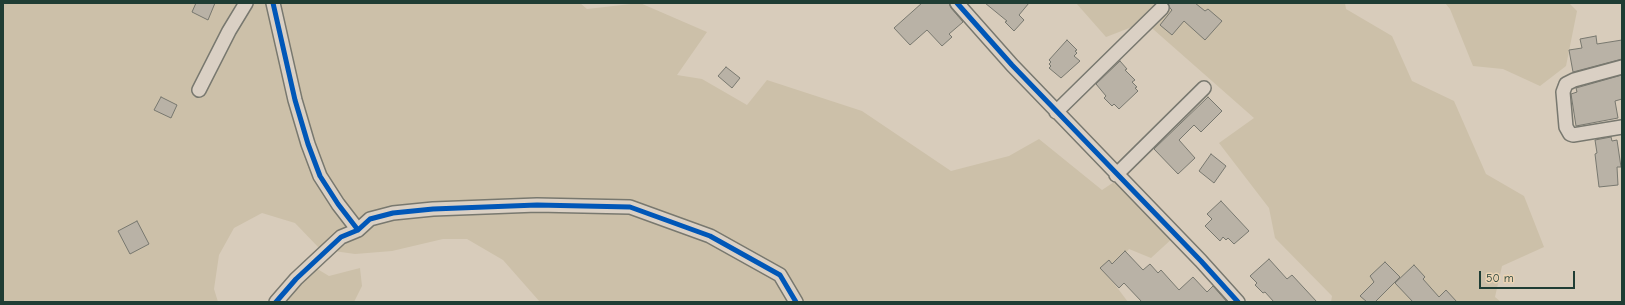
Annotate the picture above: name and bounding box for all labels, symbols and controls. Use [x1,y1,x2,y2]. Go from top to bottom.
scale bar [1481,263,1577,289]
text: 50 m [1486,271,1514,285]

